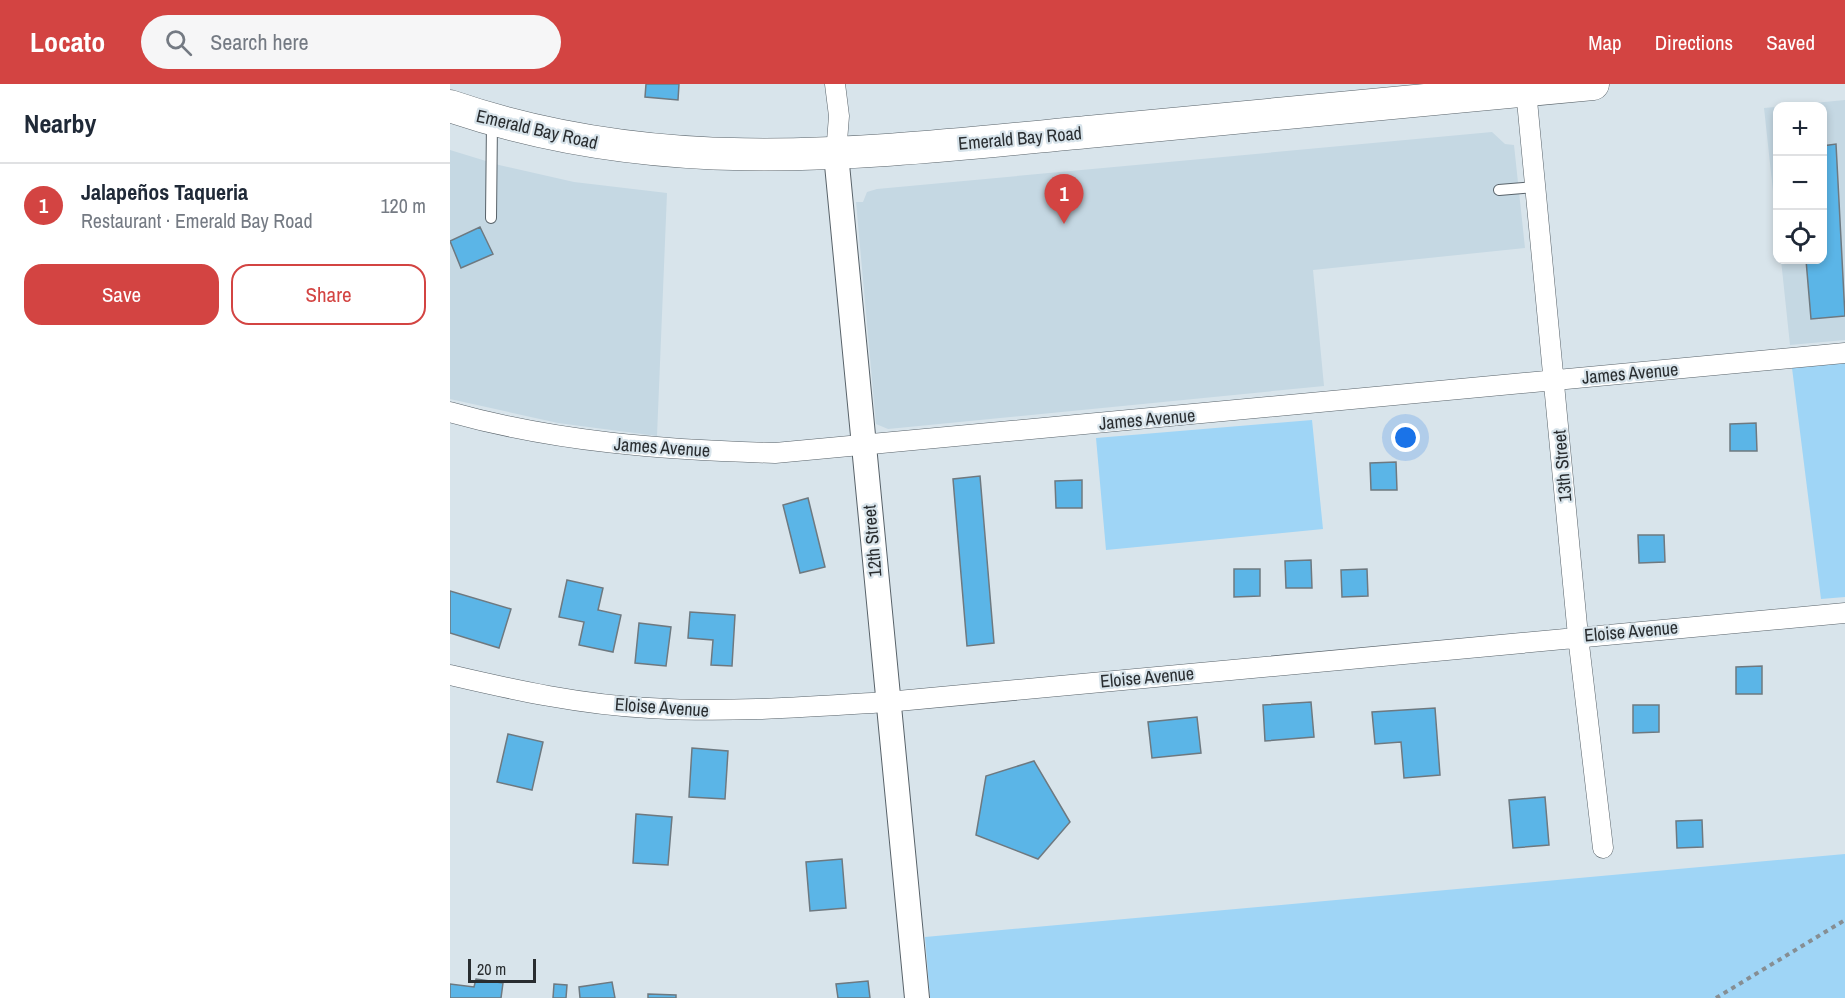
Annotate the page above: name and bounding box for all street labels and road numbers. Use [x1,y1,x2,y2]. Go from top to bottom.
street label: Emerald Bay Road [474,103,600,155]
street label: Emerald Bay Road [957,120,1083,156]
street label: James Avenue [1581,356,1679,390]
street label: James Avenue [1098,402,1196,436]
street label: 13th Street [1546,429,1578,503]
street label: James Avenue [613,431,711,463]
street label: 12th Street [856,504,888,578]
street label: Eloise Avenue [1583,614,1679,648]
street label: Eloise Avenue [1099,660,1195,694]
street label: Eloise Avenue [614,691,710,723]

